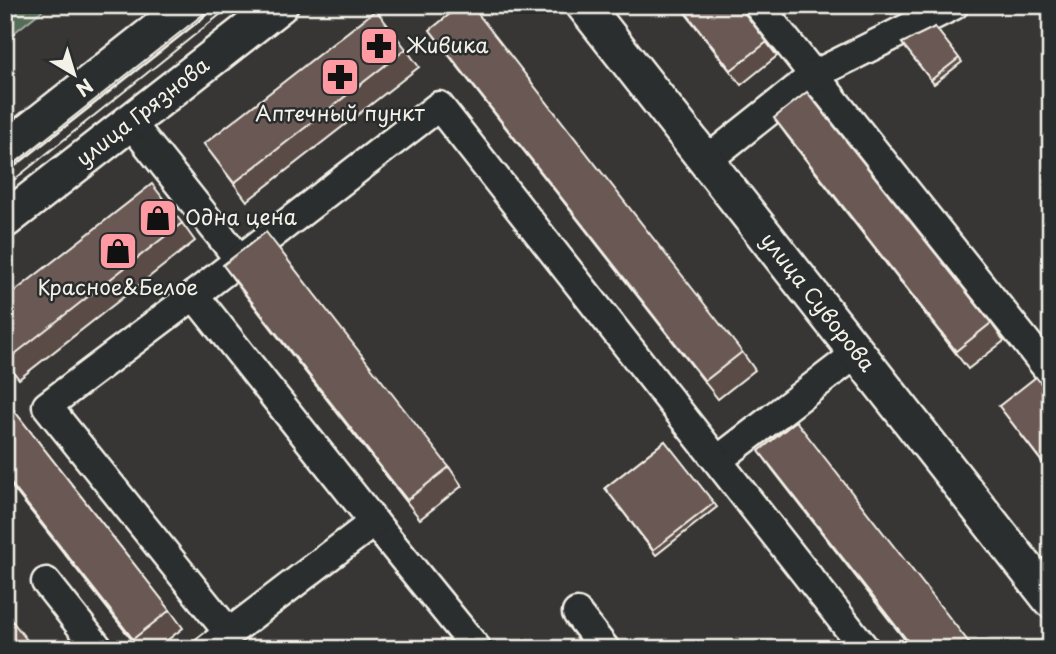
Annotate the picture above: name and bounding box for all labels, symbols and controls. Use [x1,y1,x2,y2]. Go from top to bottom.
pharmacy icon: Живика [358,25,400,67]
place label: Живика [406,28,489,60]
north arrow [38,38,108,108]
street label: улица Грязнова [68,48,215,173]
pharmacy icon: Аптечный пункт [319,56,361,98]
text: N [71,73,100,104]
place label: Аптечный пункт [255,96,426,128]
shop icon: Одна цена [137,197,179,239]
place label: Одна цена [185,200,297,232]
street label: улица Суворова [754,225,884,378]
shop icon: Красное&Белое [97,230,139,272]
place label: Красное&Белое [38,270,198,302]

